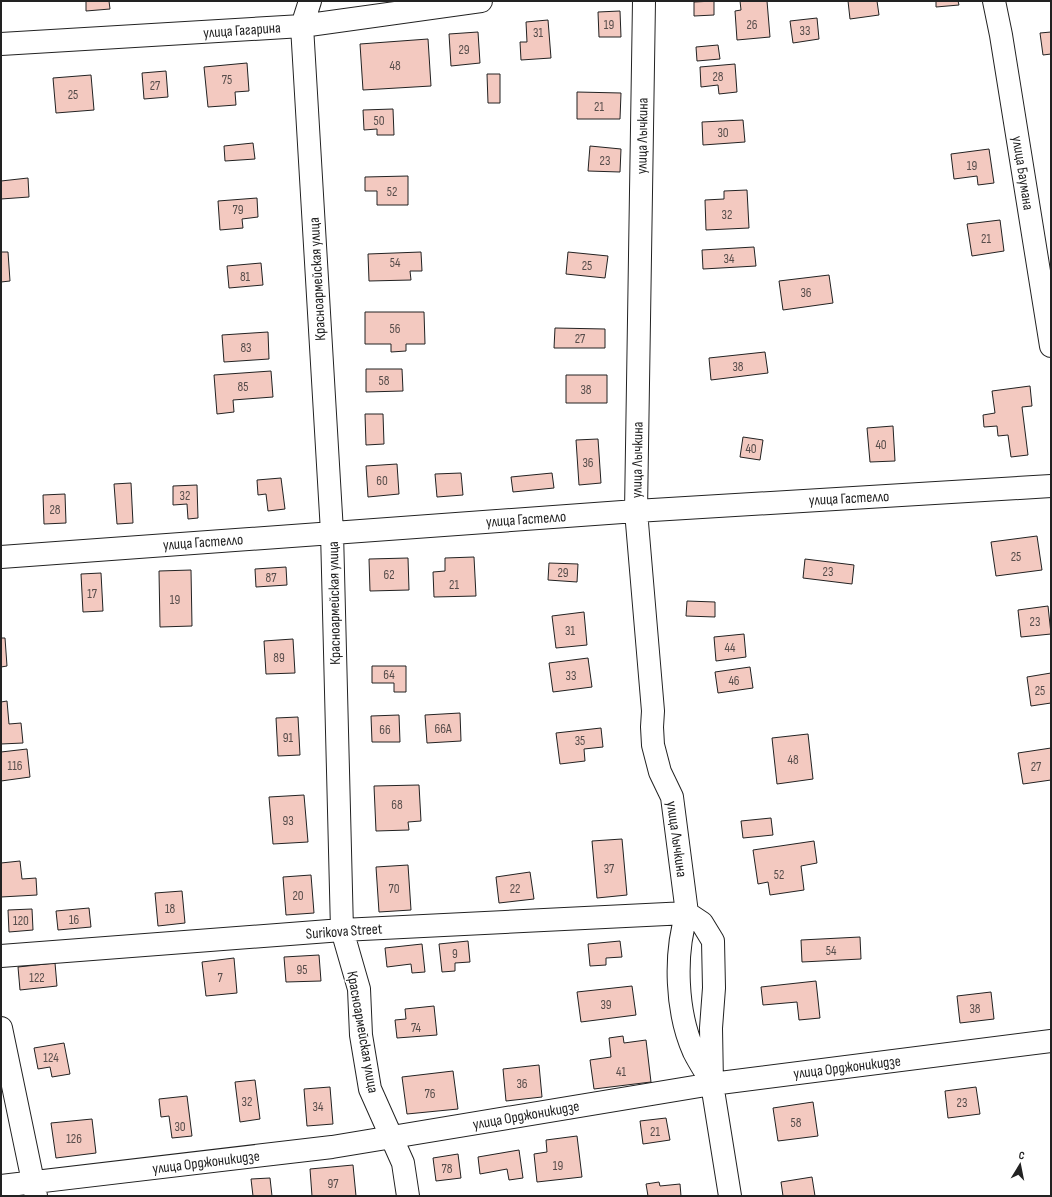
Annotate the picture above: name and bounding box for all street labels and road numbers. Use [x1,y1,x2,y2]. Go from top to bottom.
street label: улица Гагарина [203,18,282,43]
street label: улица Лычкина [632,97,653,174]
street label: улица Баумана [1007,135,1038,212]
street label: Красноармейская улица [305,217,330,341]
street label: улица Лычкина [627,421,648,498]
street label: улица Гастелло [808,487,890,510]
street label: улица Гастелло [485,507,567,532]
street label: улица Гастелло [162,530,244,555]
street label: Красноармейская улица [324,541,345,665]
street label: улица Лычкина [662,800,691,879]
street label: Surikova Street [305,919,383,944]
street label: Красноармейская улица [342,970,383,1095]
street label: улица Орджоникидзе [792,1051,902,1083]
street label: улица Орджоникидзе [471,1097,581,1134]
street label: улица Орджоникидзе [151,1146,261,1178]

